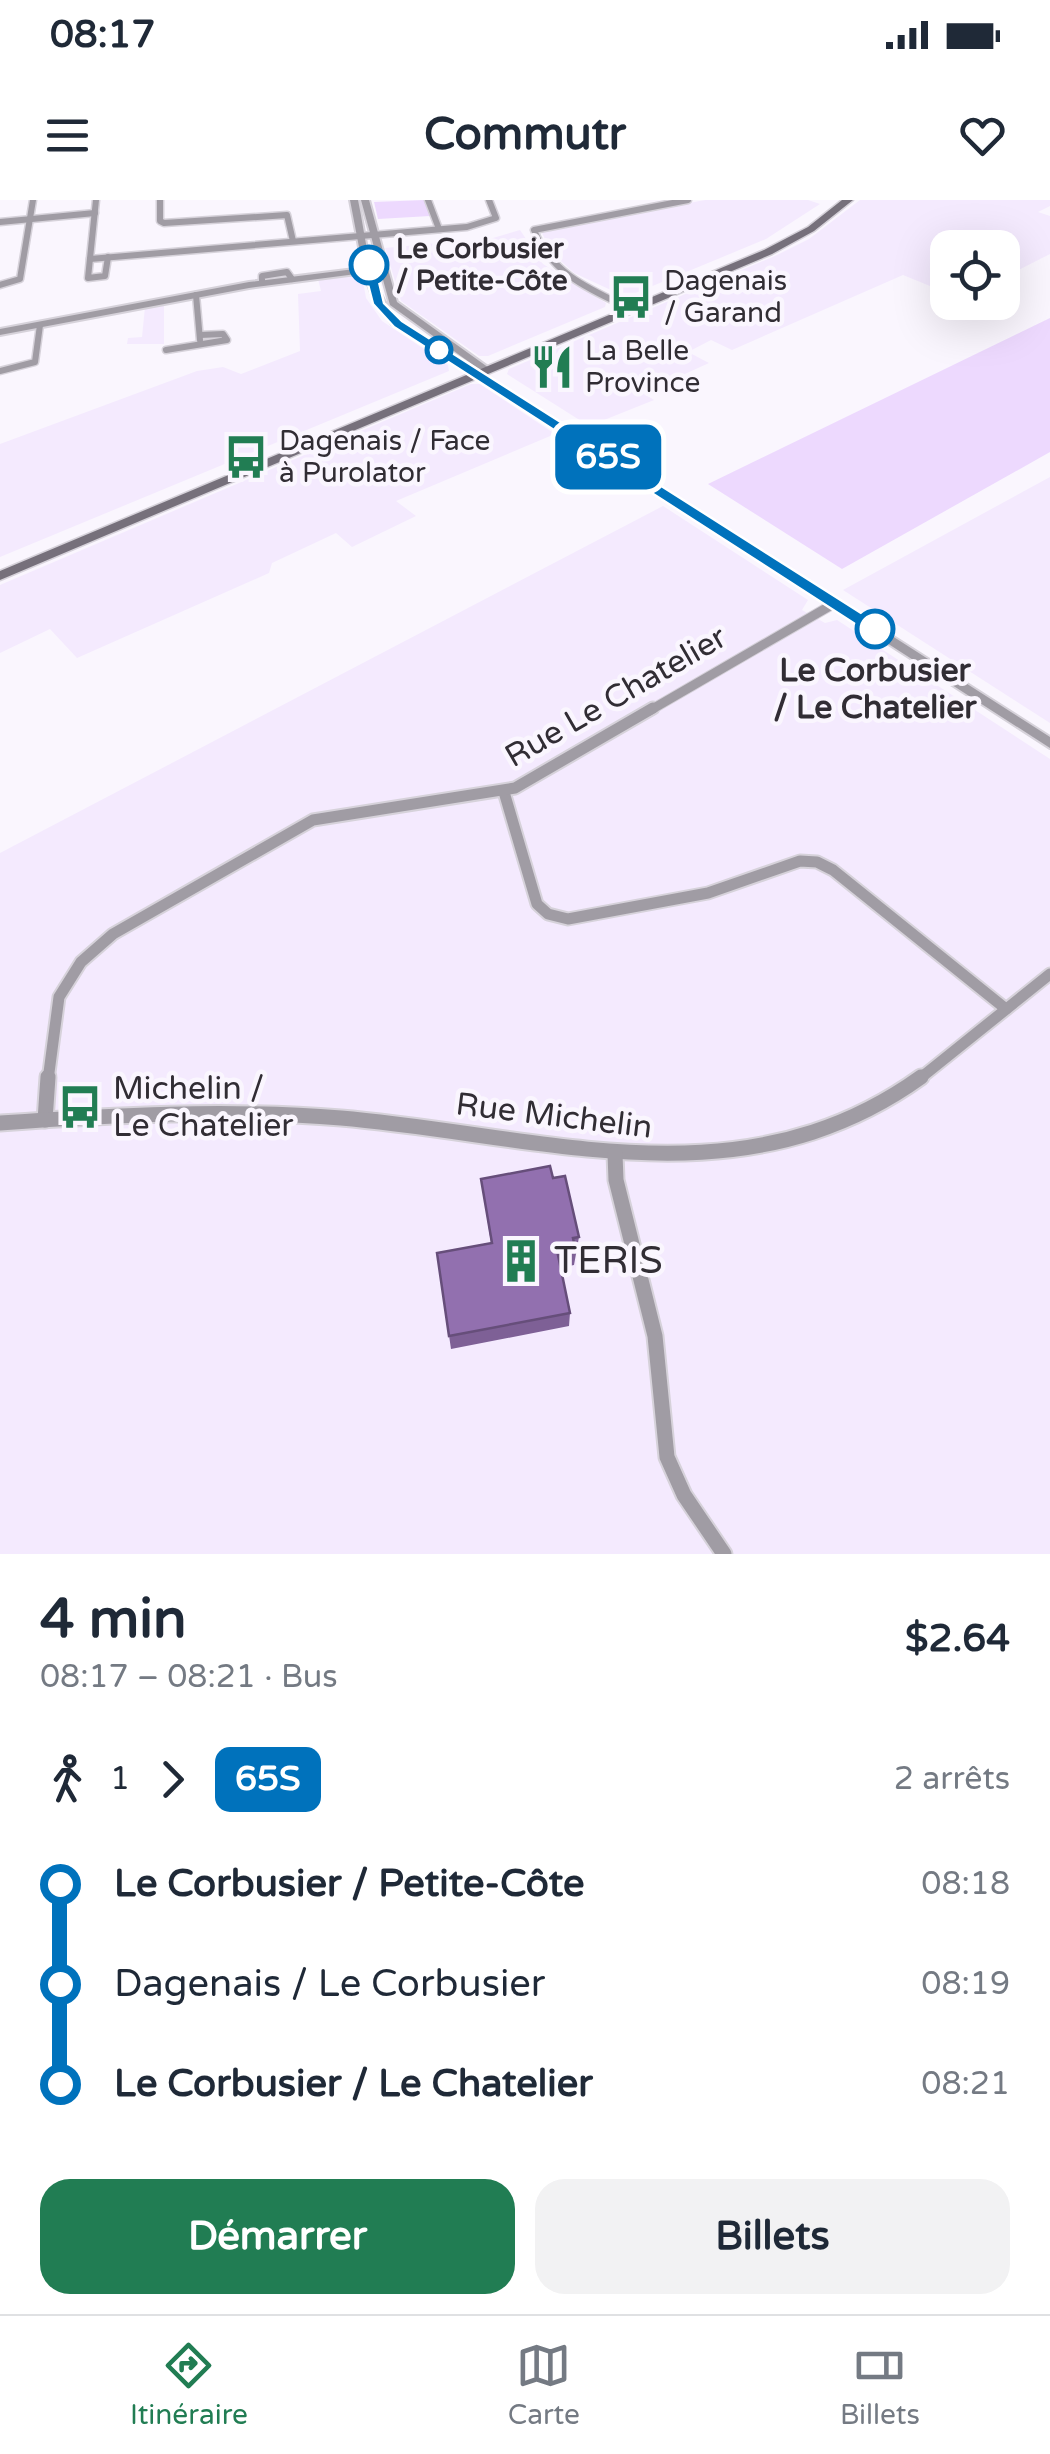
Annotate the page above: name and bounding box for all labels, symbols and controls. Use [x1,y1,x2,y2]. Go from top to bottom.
text: 08:17 [50,12,155,58]
icon: menu [40,108,95,163]
text: Commutr [424,108,626,162]
icon: heart [955,108,1010,163]
map controls [930,230,1020,320]
button: locate [930,230,1020,320]
place label: Le Corbusier / Petite-Côte [396,232,568,298]
marker: Le Corbusier / Petite-Côte [350,246,388,284]
place label: Dagenais / Garand [664,264,787,330]
bus stop icon: Dagenais / Garand [607,273,655,321]
place label: La Belle Province [585,334,700,400]
unlabelled marker [426,337,452,363]
restaurant icon: La Belle Province [528,343,576,391]
place label: Dagenais / Face à Purolator [279,424,490,490]
line badge: 65S [550,424,666,490]
bus stop icon: Dagenais / Face à Purolator [222,433,270,481]
text: 65S [575,436,641,478]
marker: Le Corbusier / Le Chatelier [856,610,894,648]
street label: Rue Le Chatelier [499,618,734,776]
place label: Le Corbusier / Le Chatelier [773,652,977,727]
place label: Michelin / Le Chatelier [113,1070,294,1145]
bus stop icon: Michelin / Le Chatelier [56,1083,104,1131]
street label: Rue Michelin [454,1085,654,1147]
building icon: TERIS [497,1237,545,1285]
place label: TERIS [554,1238,663,1284]
text: 4 min [40,1587,187,1653]
text: $2.64 [905,1616,1010,1662]
text: 08:17 – 08:21 · Bus [40,1658,338,1696]
icon: walk [40,1752,95,1807]
icon: forward [145,1752,200,1807]
text: 65S [235,1758,301,1800]
text: 1 [110,1760,130,1798]
text: 2 arrêts [894,1760,1010,1798]
text: Le Corbusier / Petite-Côte [114,1861,584,1907]
text: 08:18 [921,1865,1010,1903]
text: Dagenais / Le Corbusier [114,1961,545,2007]
text: 08:19 [921,1965,1010,2003]
text: Le Corbusier / Le Chatelier [114,2061,593,2107]
text: 08:21 [921,2065,1010,2103]
button: Démarrer [40,2179,515,2294]
button: Billets [535,2179,1010,2294]
tab: Itinéraire [130,2338,248,2432]
tab: Carte [508,2338,580,2432]
tab: Billets [840,2338,920,2432]

